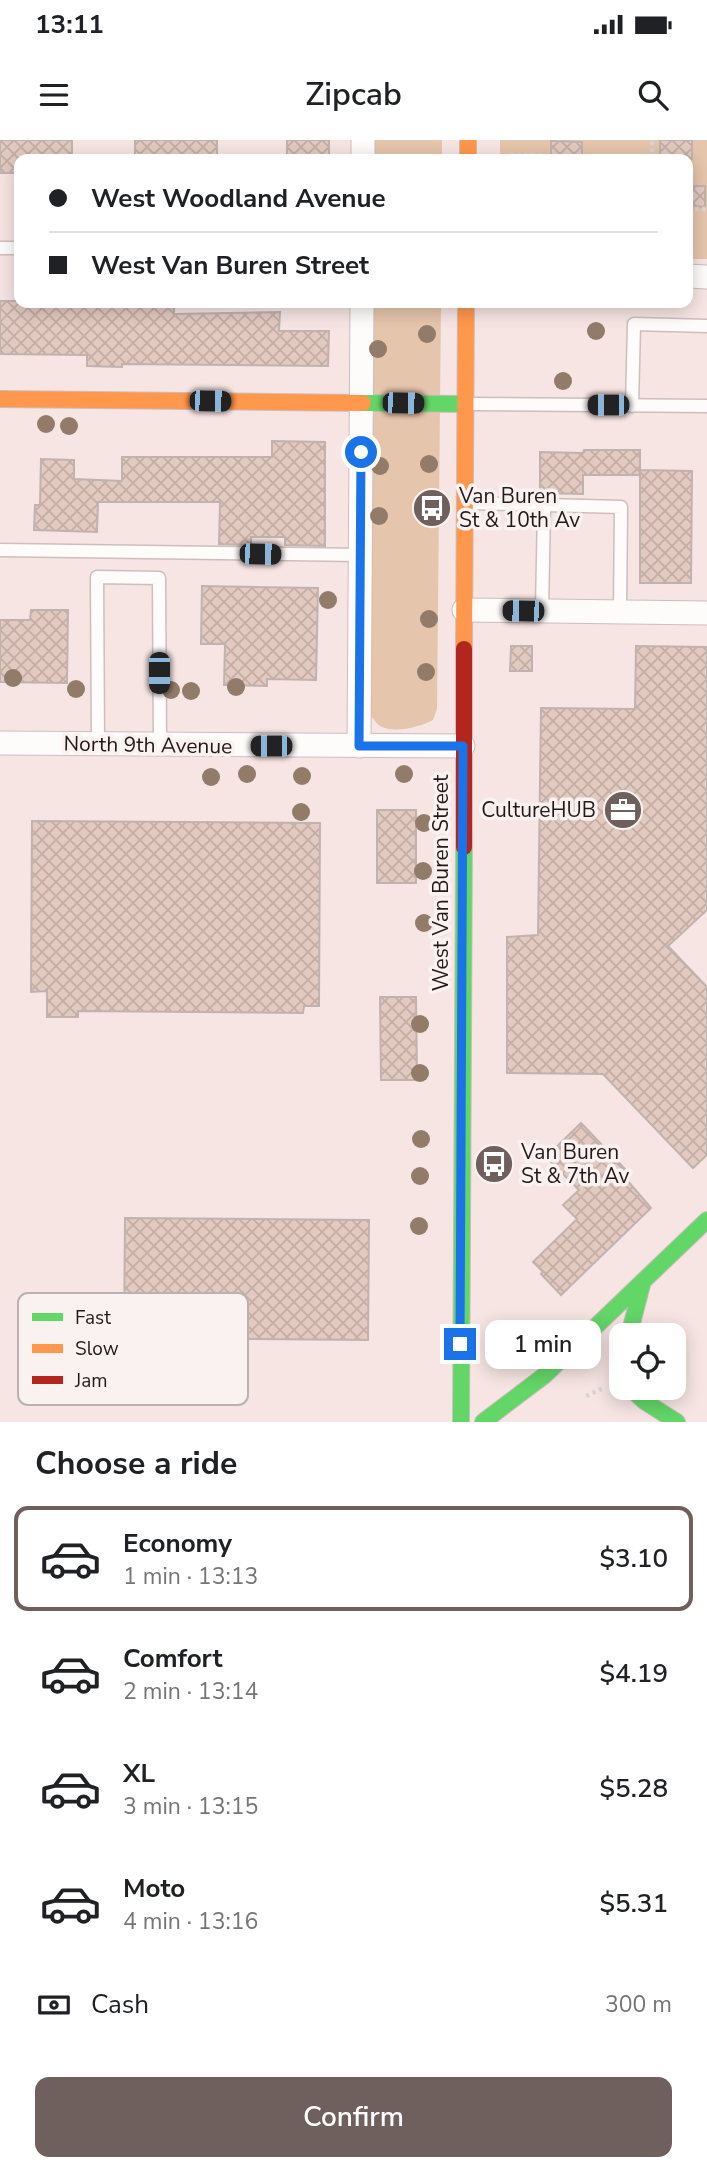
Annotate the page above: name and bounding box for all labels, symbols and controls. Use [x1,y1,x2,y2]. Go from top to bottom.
text: 13:11 [35,7,104,42]
text: Zipcab [305,73,402,116]
icon: menu [35,76,73,114]
icon: search [634,76,672,114]
text: West Woodland Avenue [91,181,386,216]
text: West Van Buren Street [91,248,369,283]
car [189,390,232,412]
car [382,392,425,414]
car [588,395,630,416]
route start [345,436,377,468]
place label: Van Buren St & 10th Av [458,482,580,534]
bus stop icon: Van Buren St & 10th Av [411,487,453,529]
car [239,543,282,565]
car [502,600,545,622]
car [149,652,170,694]
street label: North 9th Avenue [63,730,233,760]
car [251,736,293,757]
street label: West Van Buren Street [427,774,455,991]
office icon: CultureHUB [602,789,644,831]
place label: CultureHUB [481,796,596,824]
place label: Van Buren St & 7th Av [520,1138,630,1190]
bus stop icon: Van Buren St & 7th Av [473,1143,515,1185]
legend [18,1293,248,1405]
text: Fast [75,1305,111,1331]
callout: 1 min [484,1320,600,1368]
map controls [609,1323,686,1400]
button: locate [609,1323,686,1400]
route end [444,1328,476,1360]
text: 1 min [514,1329,572,1360]
text: Slow [75,1336,119,1362]
text: Jam [74,1368,108,1394]
text: Choose a ride [35,1442,237,1485]
text: Economy [123,1526,232,1561]
icon: car [39,1527,102,1590]
text: $3.10 [599,1541,668,1576]
text: 1 min · 13:13 [123,1561,258,1592]
text: Comfort [123,1641,223,1676]
icon: car [39,1642,102,1705]
text: $4.19 [599,1656,668,1691]
text: 2 min · 13:14 [123,1676,258,1707]
text: XL [123,1756,155,1791]
icon: car [39,1757,102,1820]
text: $5.28 [599,1771,668,1806]
text: 3 min · 13:15 [123,1791,258,1822]
text: Moto [123,1871,185,1906]
icon: car [39,1872,102,1935]
text: $5.31 [599,1886,668,1921]
text: 4 min · 13:16 [123,1906,258,1937]
icon: cash [35,1986,73,2024]
text: Cash [91,1987,149,2022]
text: 300 m [605,1989,672,2020]
button: Confirm [35,2077,672,2157]

